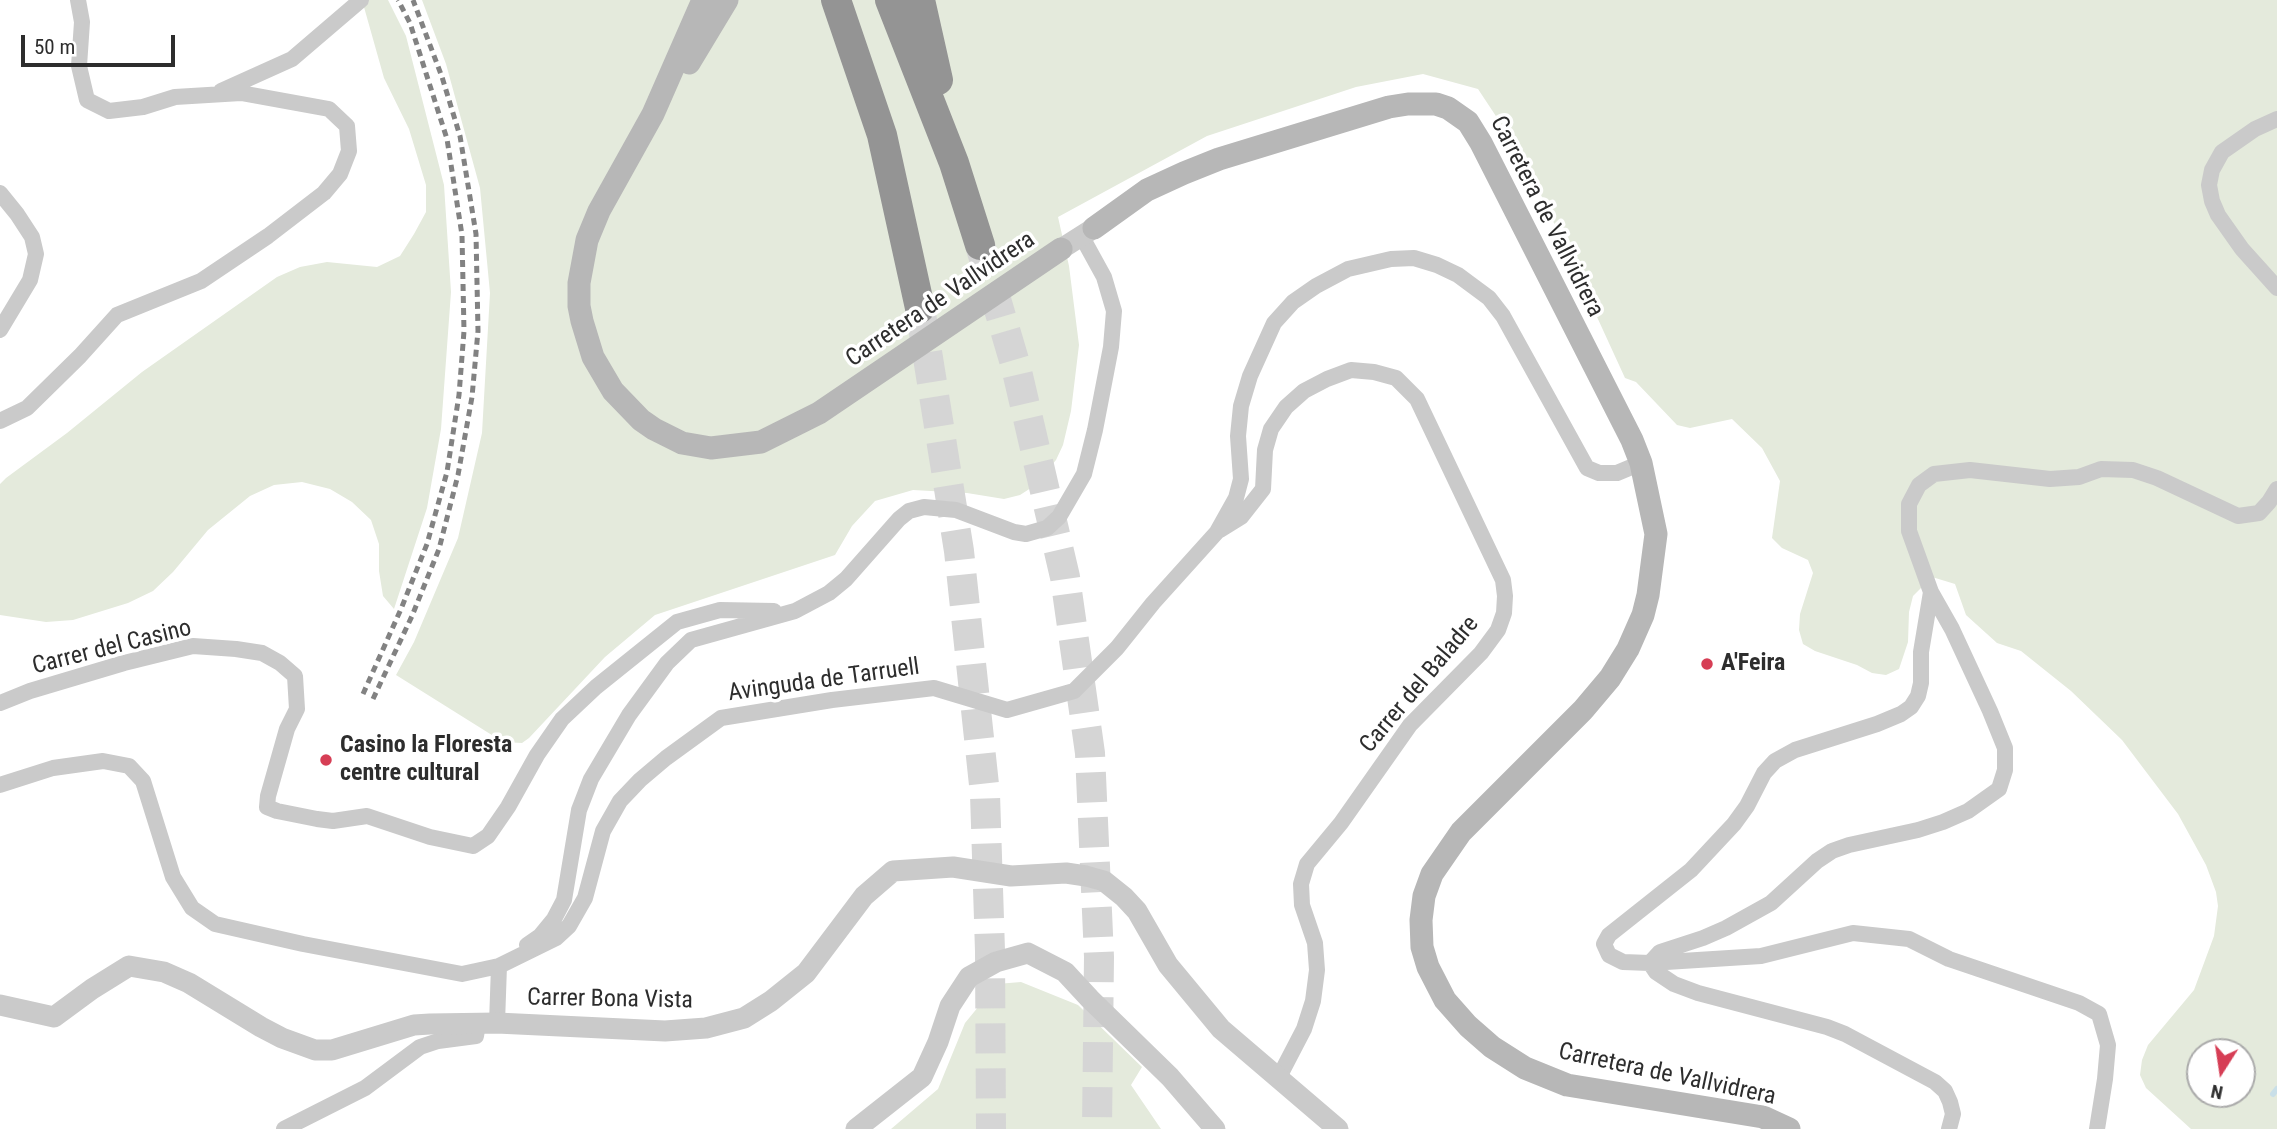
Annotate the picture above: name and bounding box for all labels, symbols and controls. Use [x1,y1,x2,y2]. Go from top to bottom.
scale bar [24,21,178,65]
text: 50 m [34,35,75,59]
street label: Carretera de Vallvidrera [1483,112,1609,322]
street label: Carretera de Vallvidrera [841,226,1041,374]
street label: Carrer del Baladre [1354,611,1486,759]
street label: Carrer del Casino [29,614,195,682]
place label: A'Feira [1721,650,1785,678]
street label: Avinguda de Tarruell [727,653,921,709]
marker: A'Feira [1699,656,1715,672]
place label: Casino la Floresta centre cultural [340,732,512,788]
marker: Casino la Floresta centre cultural [318,752,334,768]
street label: Carrer Bona Vista [527,984,693,1016]
street label: Carretera de Vallvidrera [1556,1038,1778,1112]
north arrow [2186,1038,2256,1108]
text: N [2209,1080,2225,1105]

